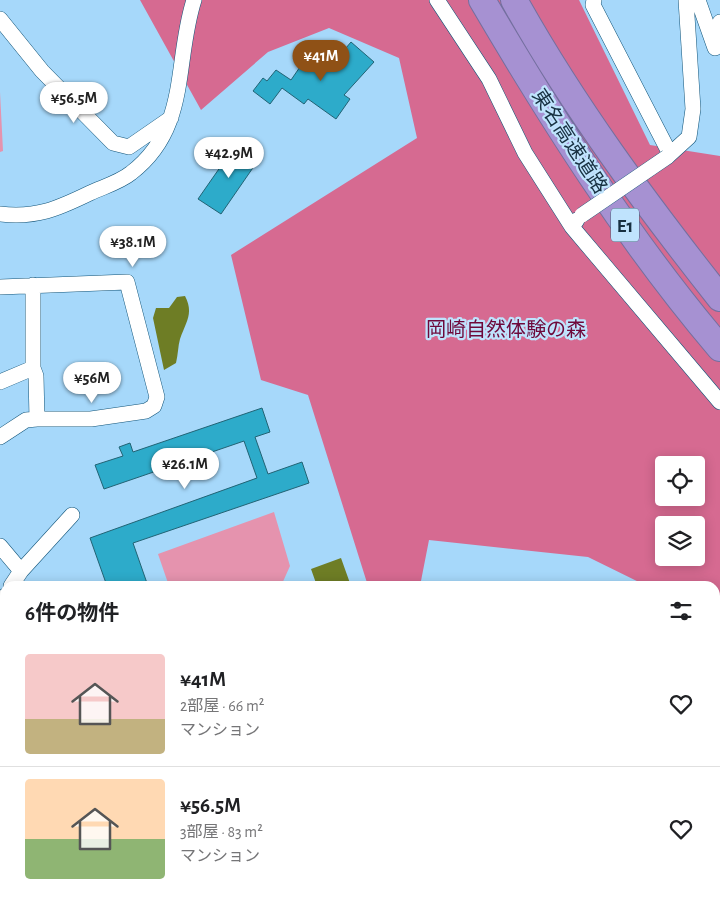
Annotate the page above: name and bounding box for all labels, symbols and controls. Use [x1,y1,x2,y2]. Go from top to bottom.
pin: ¥41M [291,39,351,82]
text: ¥41M [304,48,338,64]
pin: ¥56.5M [33,82,115,124]
street label: 東名高速道路 [528,85,612,197]
text: ¥56.5M [51,90,97,106]
pin: ¥42.9M [188,136,270,179]
text: ¥42.9M [205,145,253,161]
road number: E1 [611,208,639,242]
pin: ¥38.1M [92,226,174,268]
text: ¥38.1M [110,234,156,250]
park label: 岡崎自然体験の森 [426,319,586,340]
pin: ¥56M [62,362,122,404]
text: ¥56M [74,370,110,386]
pin: ¥26.1M [144,448,226,490]
text: ¥26.1M [162,456,208,472]
map controls [655,456,705,566]
button: locate [655,456,705,506]
button: layers [655,516,705,566]
icon: filters [667,597,695,625]
text: 6件の物件 [25,603,119,624]
text: ¥41M [180,669,226,690]
icon: home [65,674,125,734]
icon: heart [667,690,695,718]
text: 2部屋 · 66 m² [180,698,264,714]
text: マンション [180,722,260,738]
text: ¥56.5M [180,795,241,816]
icon: home [65,799,125,859]
icon: heart [667,815,695,843]
text: 3部屋 · 83 m² [180,824,263,840]
text: マンション [180,848,260,864]

